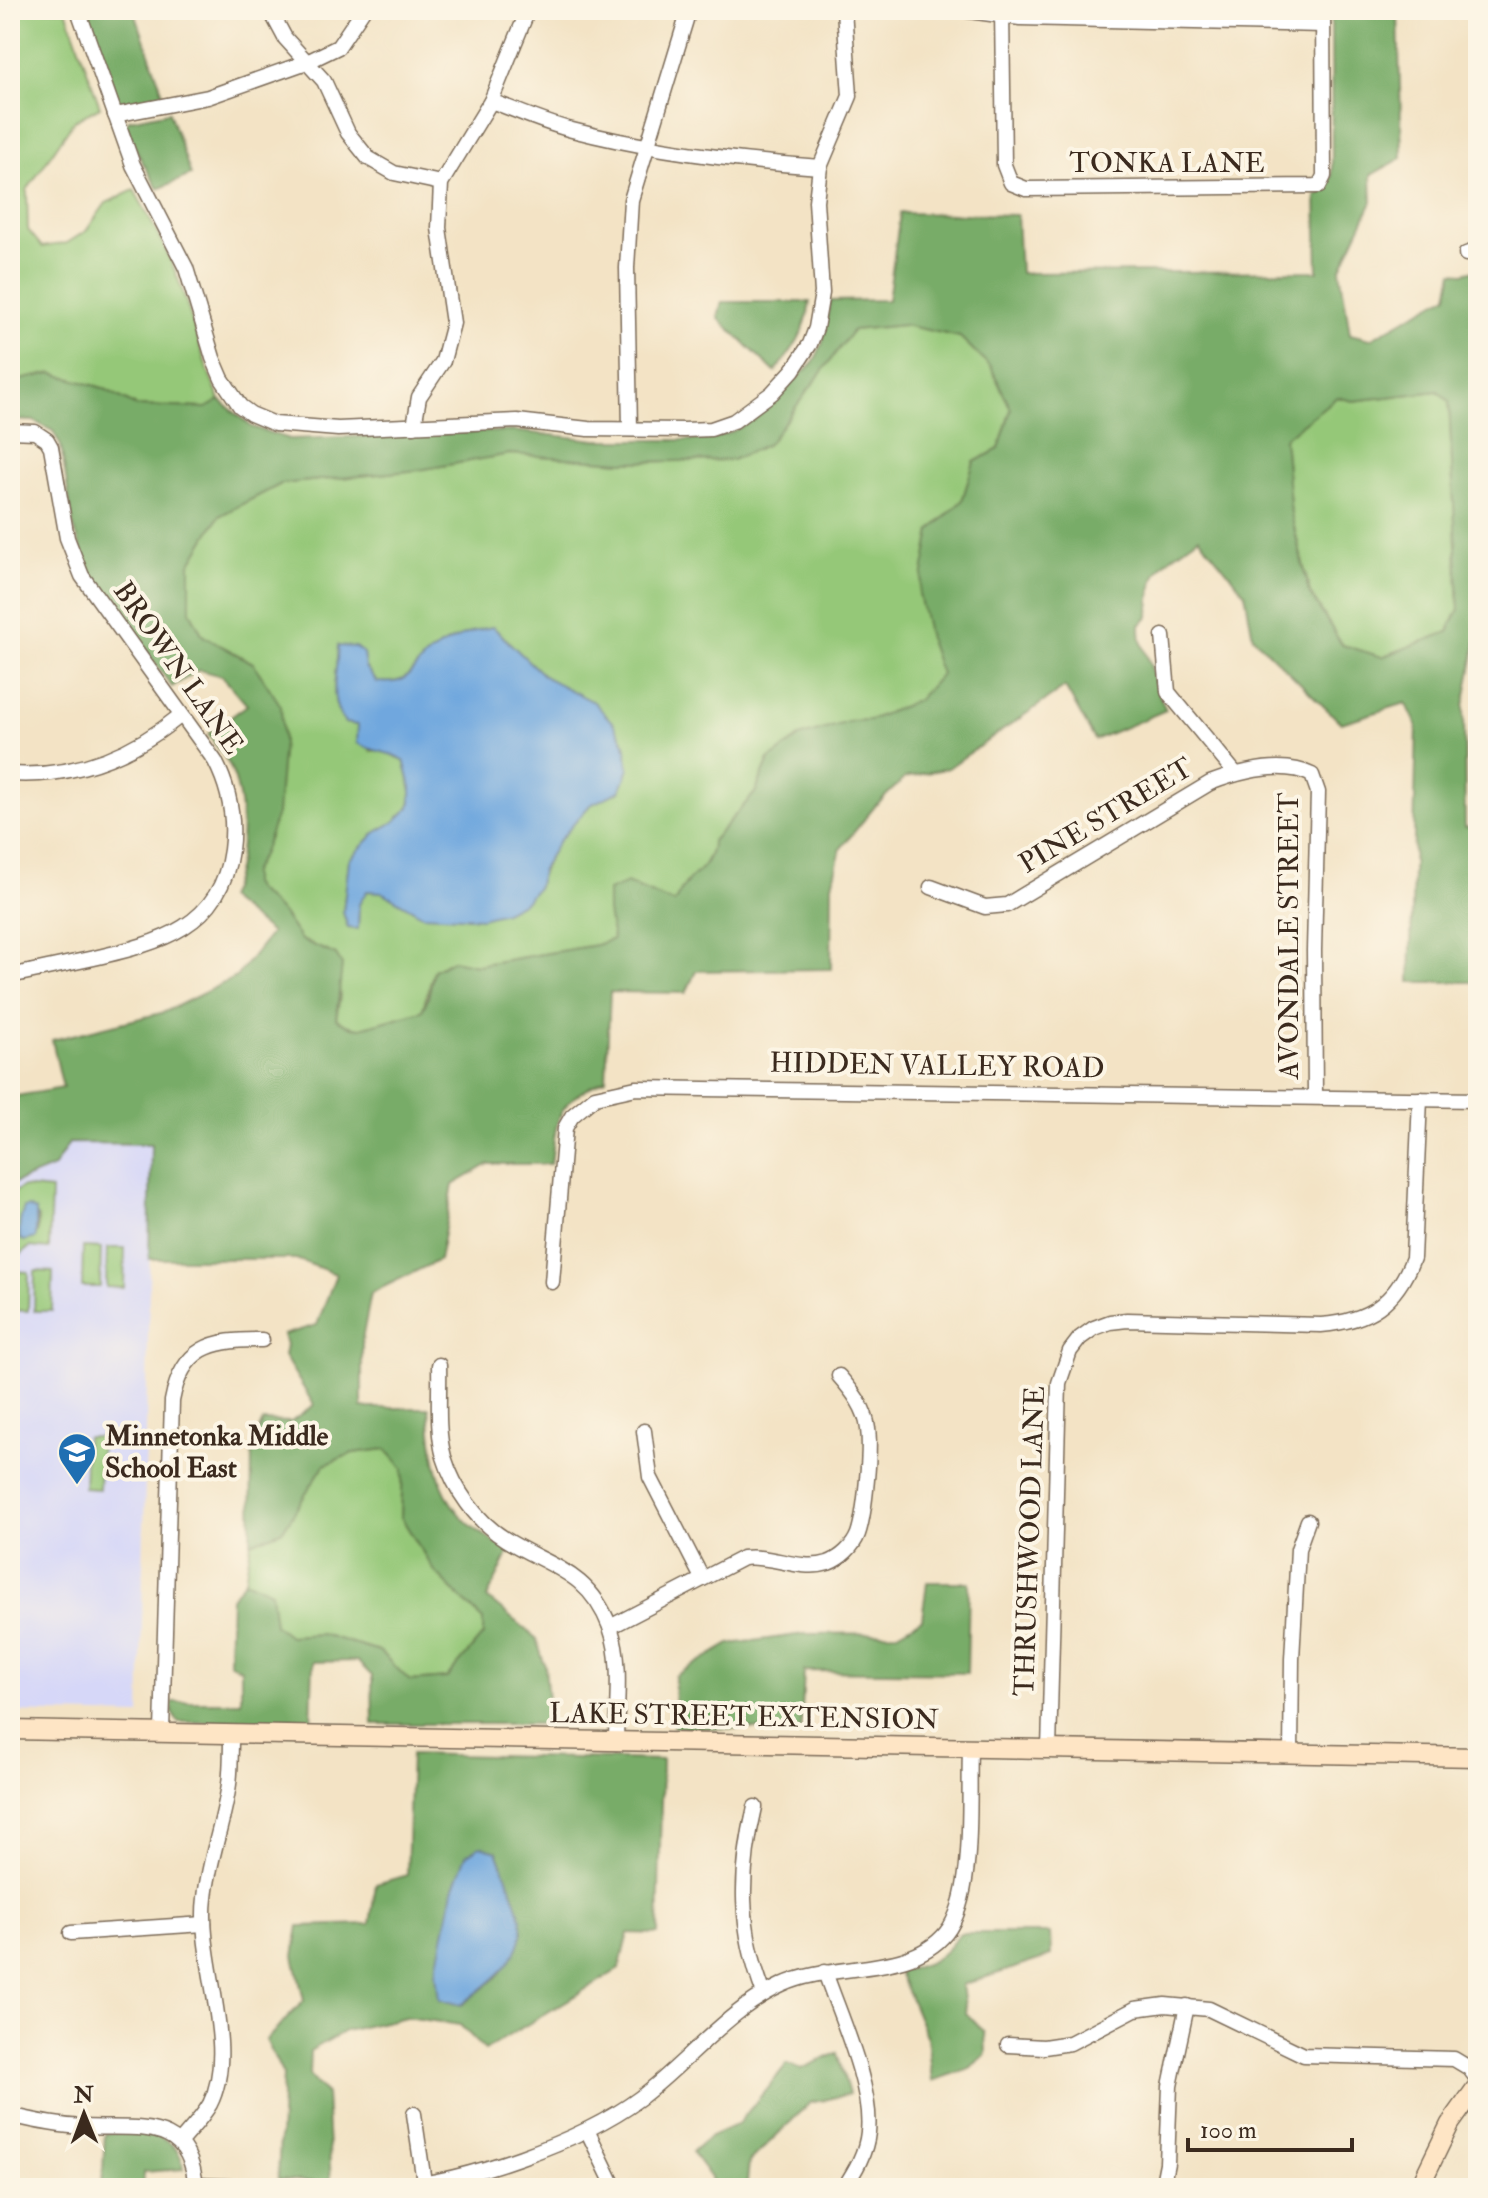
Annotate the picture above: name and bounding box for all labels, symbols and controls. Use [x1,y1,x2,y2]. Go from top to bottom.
street label: TONKA LANE [1069,146,1265,181]
street label: BROWN LANE [105,575,251,761]
street label: PINE STREET [1013,750,1199,882]
street label: AVONDALE STREET [1272,792,1307,1080]
street label: HIDDEN VALLEY ROAD [769,1046,1105,1086]
street label: THRUSHWOOD LANE [1007,1385,1053,1697]
place label: Minnetonka Middle School East [104,1419,329,1486]
school or university icon: Minnetonka Middle School East [56,1431,98,1486]
street label: LAKE STREET EXTENSION [549,1696,939,1738]
north arrow [44,2074,124,2154]
text: N [73,2081,94,2109]
scale bar [1188,2102,1352,2152]
text: 100 m [1200,2115,1257,2146]

